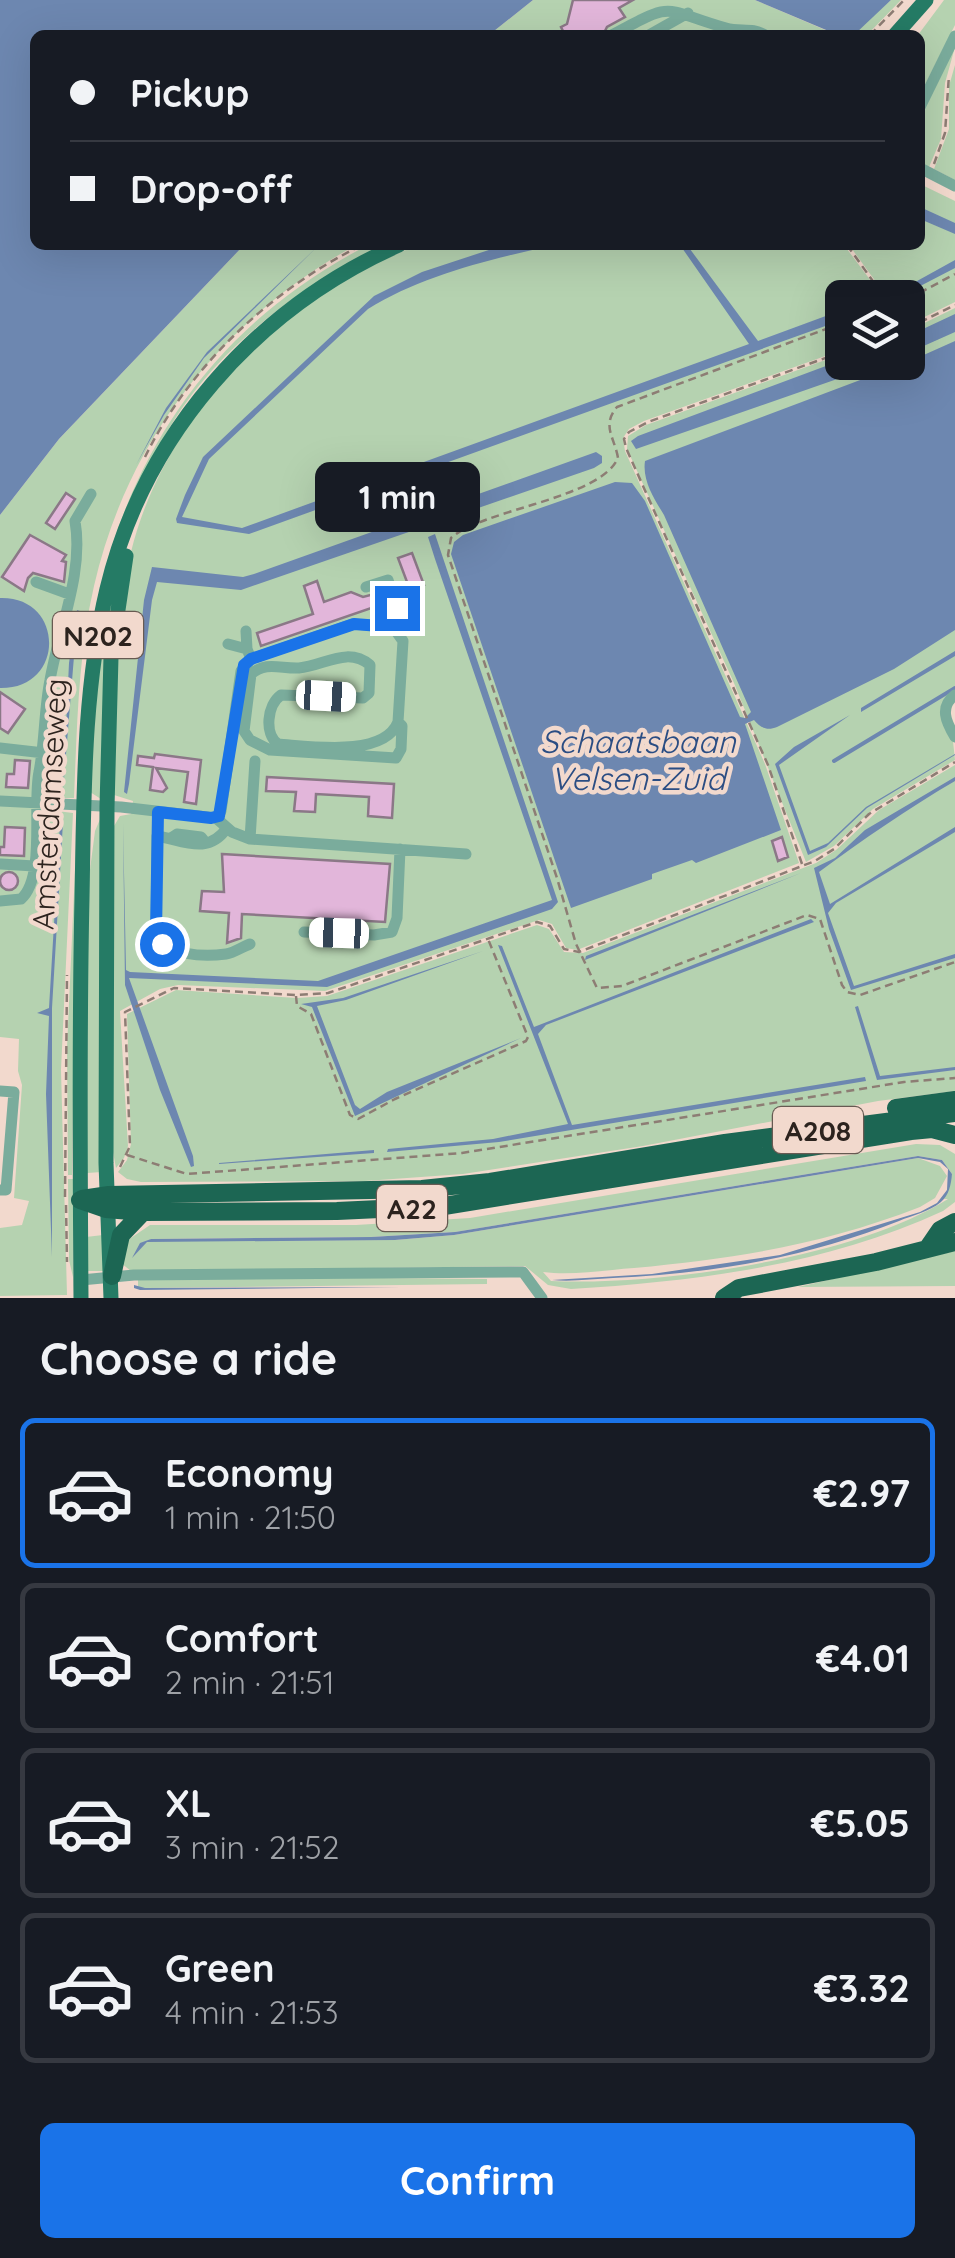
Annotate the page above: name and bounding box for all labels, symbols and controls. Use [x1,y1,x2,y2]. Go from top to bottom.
text: Pickup [130,69,249,117]
text: Drop-off [130,165,292,213]
map controls [825,280,925,380]
button: layers [825,280,925,380]
callout: 1 min [314,463,480,533]
text: 1 min [359,477,436,517]
route end [375,586,420,631]
road number: N202 [53,612,143,658]
street label: Amsterdamseweg [23,677,75,931]
car [295,679,357,713]
water label: Schaatsbaan Velsen-Zuid [540,721,737,798]
car [308,917,370,949]
route start [140,922,185,967]
road number: A208 [773,1107,863,1153]
road number: A22 [377,1185,447,1231]
text: Choose a ride [40,1330,337,1386]
icon: car [45,1448,135,1538]
text: Economy [165,1449,334,1497]
text: €2.97 [814,1469,910,1517]
text: 1 min · 21:50 [165,1497,336,1537]
icon: car [45,1613,135,1703]
text: Comfort [165,1614,319,1662]
text: €4.01 [816,1634,910,1682]
text: 2 min · 21:51 [165,1662,335,1702]
icon: car [45,1778,135,1868]
text: XL [165,1779,211,1827]
text: €5.05 [811,1799,910,1847]
text: 3 min · 21:52 [165,1827,339,1867]
icon: car [45,1943,135,2033]
text: Green [165,1944,275,1992]
text: €3.32 [814,1964,910,2012]
text: 4 min · 21:53 [165,1992,339,2032]
button: Confirm [40,2123,915,2238]

